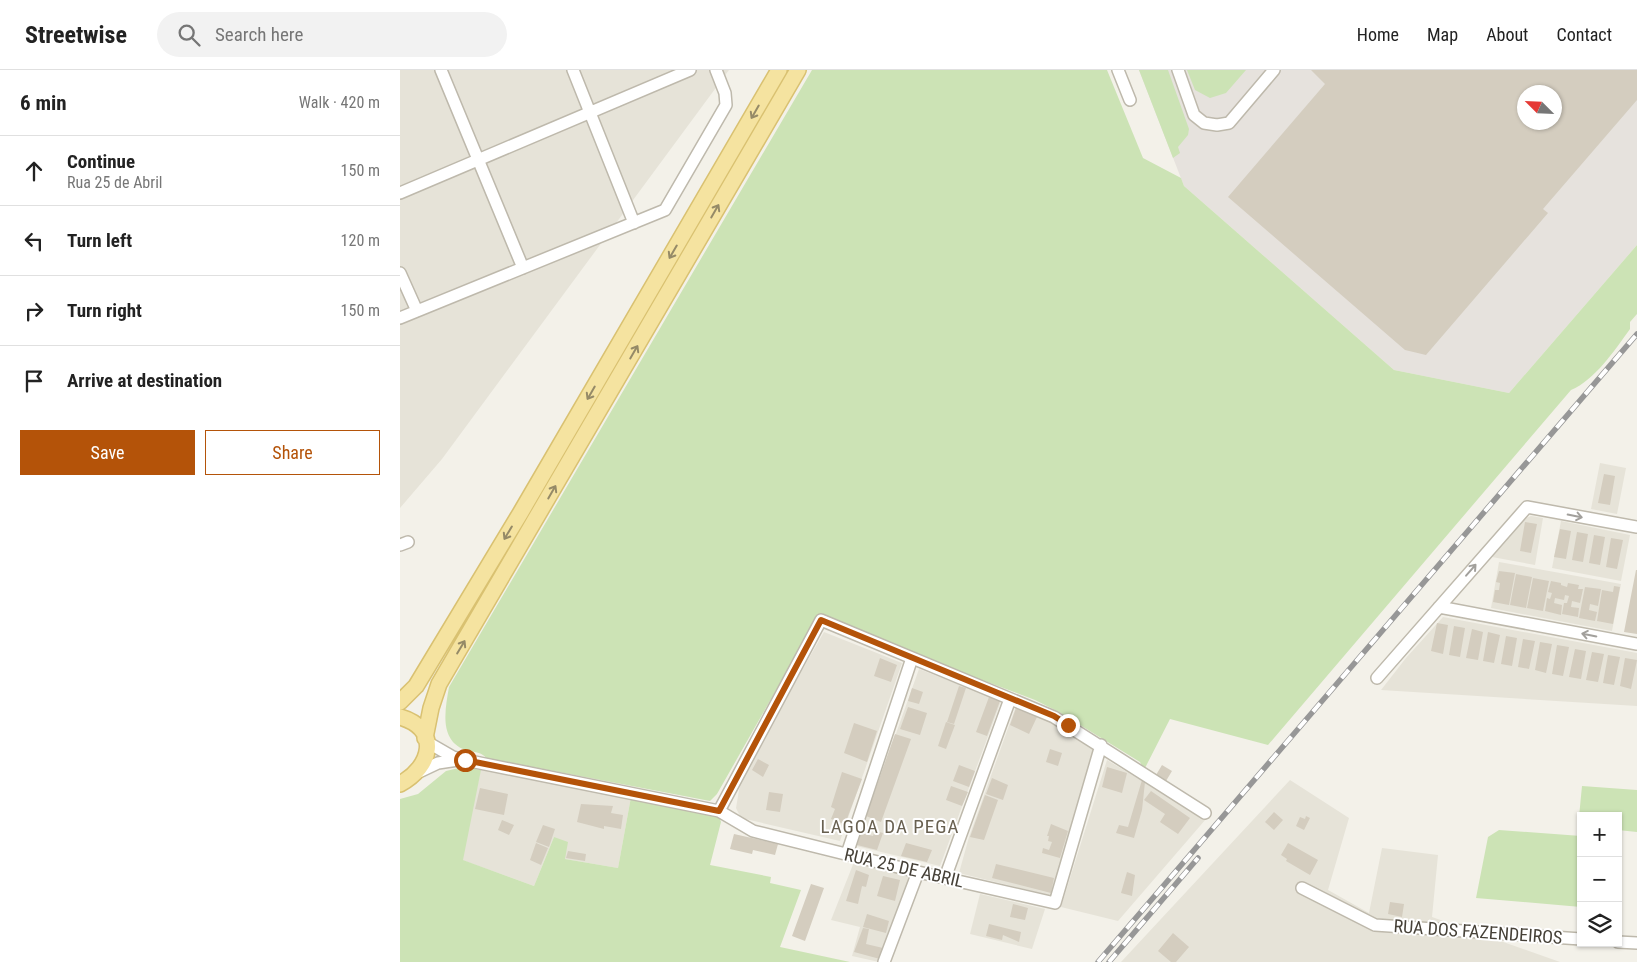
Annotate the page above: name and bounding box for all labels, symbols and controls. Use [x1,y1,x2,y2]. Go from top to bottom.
search box [157,12,507,57]
text: Streetwise [25,21,127,49]
icon: search [175,21,203,49]
text: Search here [215,23,303,46]
text: Home [1357,24,1399,45]
text: Map [1427,24,1458,45]
text: About [1486,24,1528,45]
text: Contact [1556,24,1612,45]
north arrow [1517,85,1562,130]
text: 6 min [20,91,67,115]
text: Walk · 420 m [299,93,380,112]
one-way arrow [749,105,759,119]
text: Continue [67,150,135,173]
icon: ahead [20,157,48,185]
text: 150 m [341,161,380,180]
text: Rua 25 de Abril [67,173,162,192]
one-way arrow [711,205,721,219]
icon: left [20,227,48,255]
text: Turn left [67,229,132,252]
text: 120 m [341,231,380,250]
one-way arrow [667,245,677,259]
icon: right [20,297,48,325]
text: Turn right [67,299,142,322]
text: 150 m [341,301,380,320]
one-way arrow [629,344,639,359]
icon: arrive [20,367,48,395]
text: Arrive at destination [67,369,222,392]
one-way arrow [585,385,595,399]
button: Save [20,430,195,475]
button: Share [205,430,380,475]
one-way arrow [548,486,558,500]
one-way arrow [1566,511,1582,521]
one-way arrow [503,525,513,539]
one-way arrow [1465,564,1477,577]
one-way arrow [1581,630,1597,639]
one-way arrow [456,641,466,655]
route end [1057,714,1080,737]
route start [454,749,477,772]
map controls [1577,812,1622,947]
button: + [1577,812,1622,857]
district label: LAGOA DA PEGA [821,815,959,838]
street label: RUA 25 DE ABRIL [842,844,966,892]
button: − [1577,857,1622,902]
button: layers [1577,902,1622,947]
street label: RUA DOS FAZENDEIROS [1393,915,1563,948]

